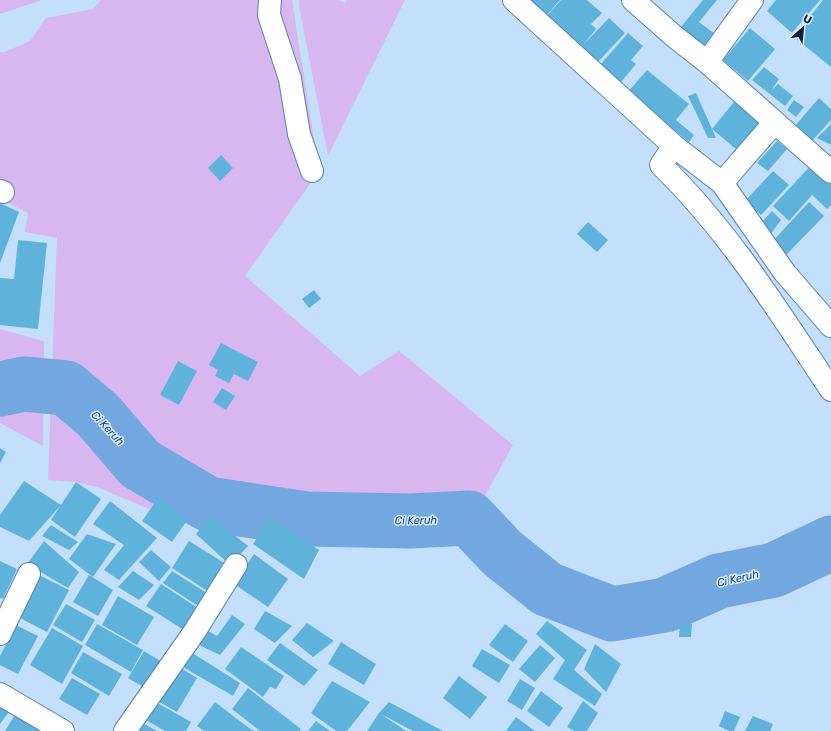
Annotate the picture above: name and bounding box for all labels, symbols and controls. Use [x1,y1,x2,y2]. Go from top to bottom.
north arrow [783,8,823,48]
text: U [801,12,814,27]
water label: Ci Keruh [88,408,127,449]
water label: Ci Keruh [395,514,438,527]
water label: Ci Keruh [716,567,761,590]

